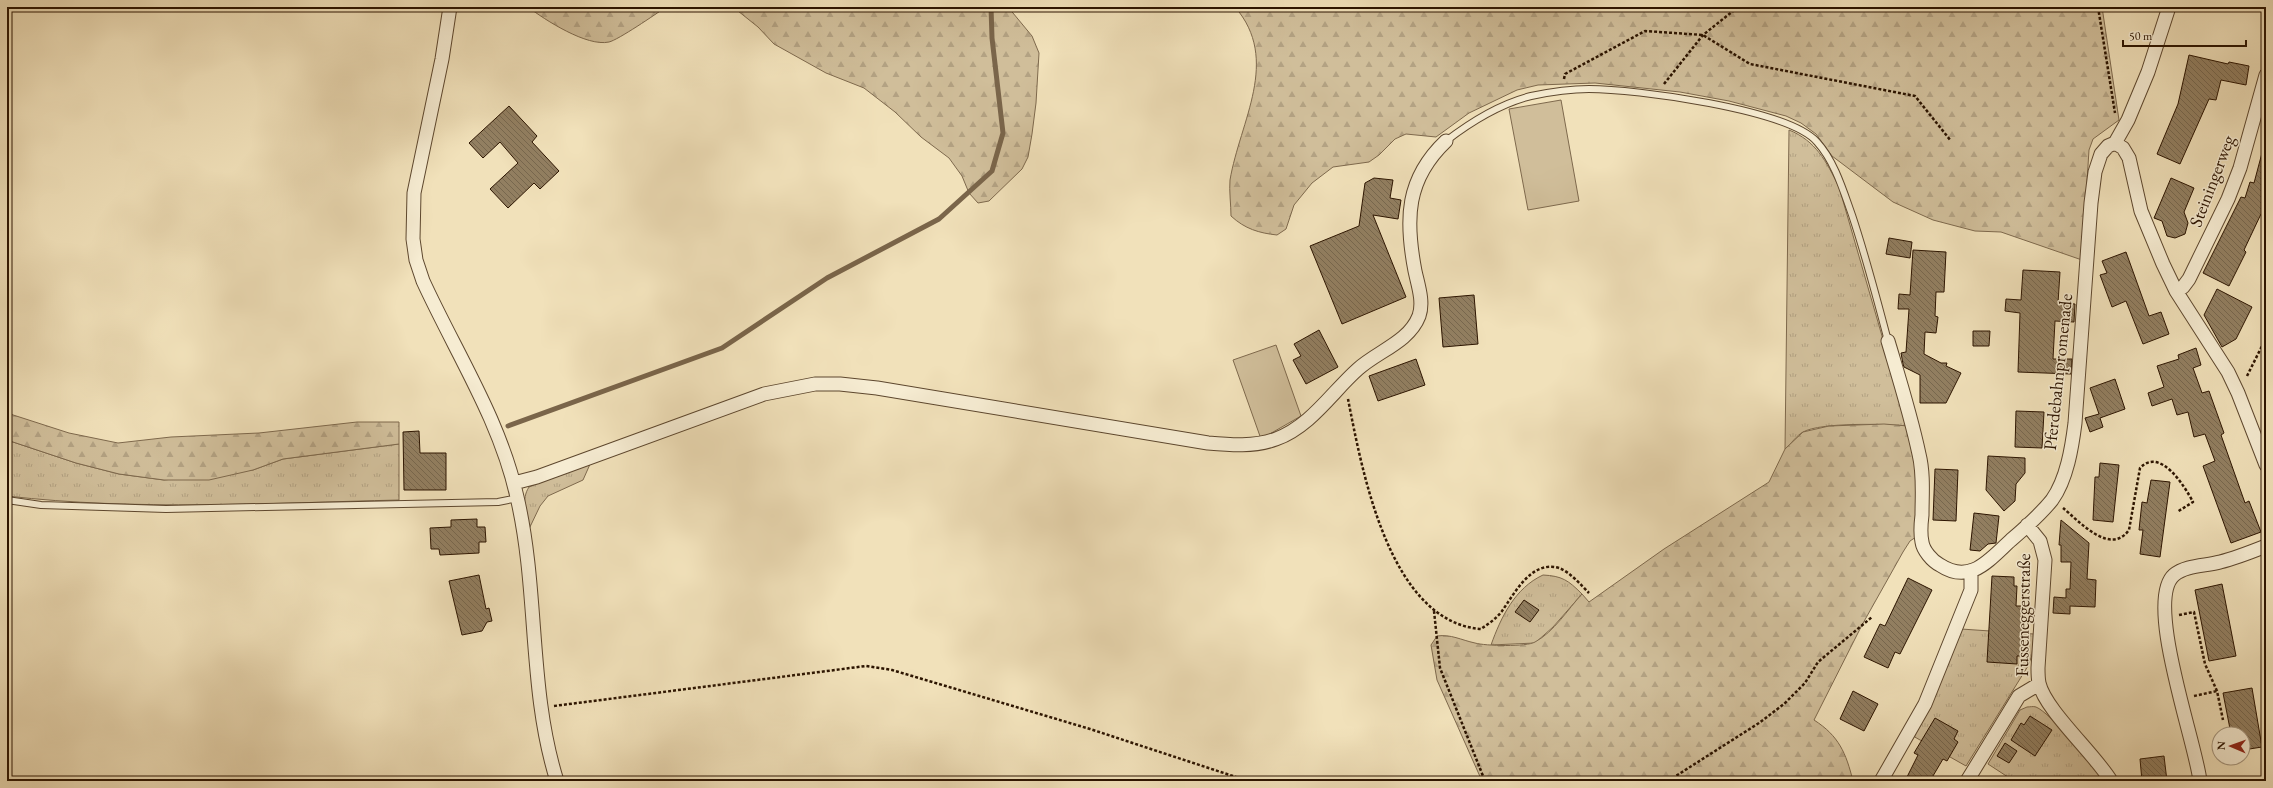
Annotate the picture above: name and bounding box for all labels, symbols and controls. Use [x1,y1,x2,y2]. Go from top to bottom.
scale bar [2123,22,2246,48]
text: 50 m [2129,28,2153,44]
street label: Steiningerweg [2184,132,2240,230]
street label: Pferdebahnpromenade [2038,293,2077,451]
street label: Fusseneggerstraße [2010,553,2035,677]
north arrow [2211,726,2251,766]
text: N [2214,741,2228,750]

